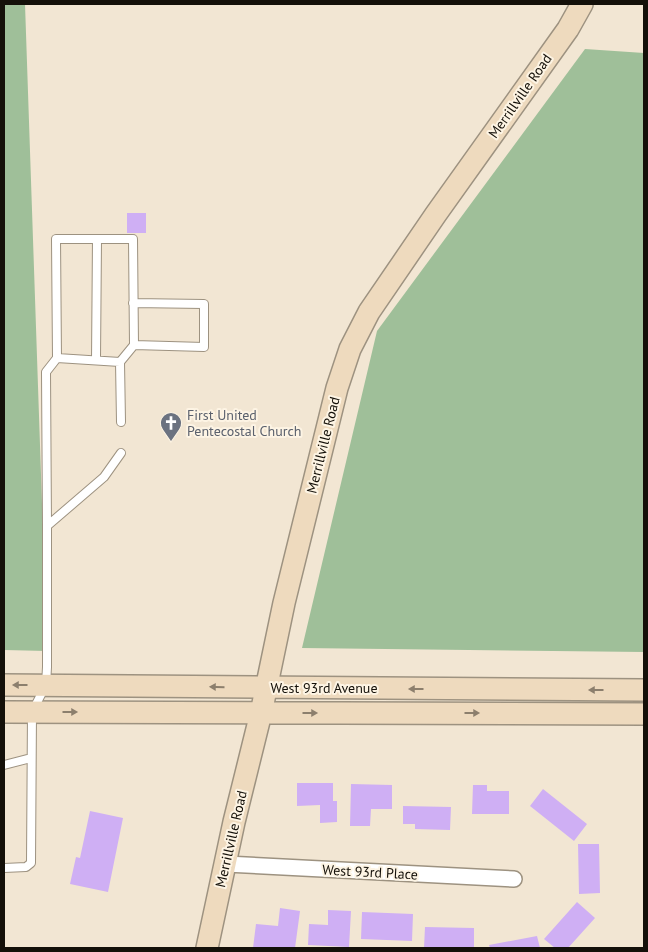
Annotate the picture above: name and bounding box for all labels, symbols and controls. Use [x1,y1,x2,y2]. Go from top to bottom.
street label: Merrillville Road [484,50,556,142]
street label: Merrillville Road [302,395,344,495]
place label: First United Pentecostal Church [187,406,301,440]
church icon: First United Pentecostal Church [159,411,183,442]
street label: West 93rd Avenue [270,679,378,697]
one-way arrow [12,681,28,689]
one-way arrow [209,683,225,691]
one-way arrow [407,684,423,692]
one-way arrow [587,686,603,694]
one-way arrow [62,708,78,716]
one-way arrow [302,709,318,717]
one-way arrow [465,709,481,717]
street label: Merrillville Road [211,789,251,889]
street label: West 93rd Place [322,861,418,883]

